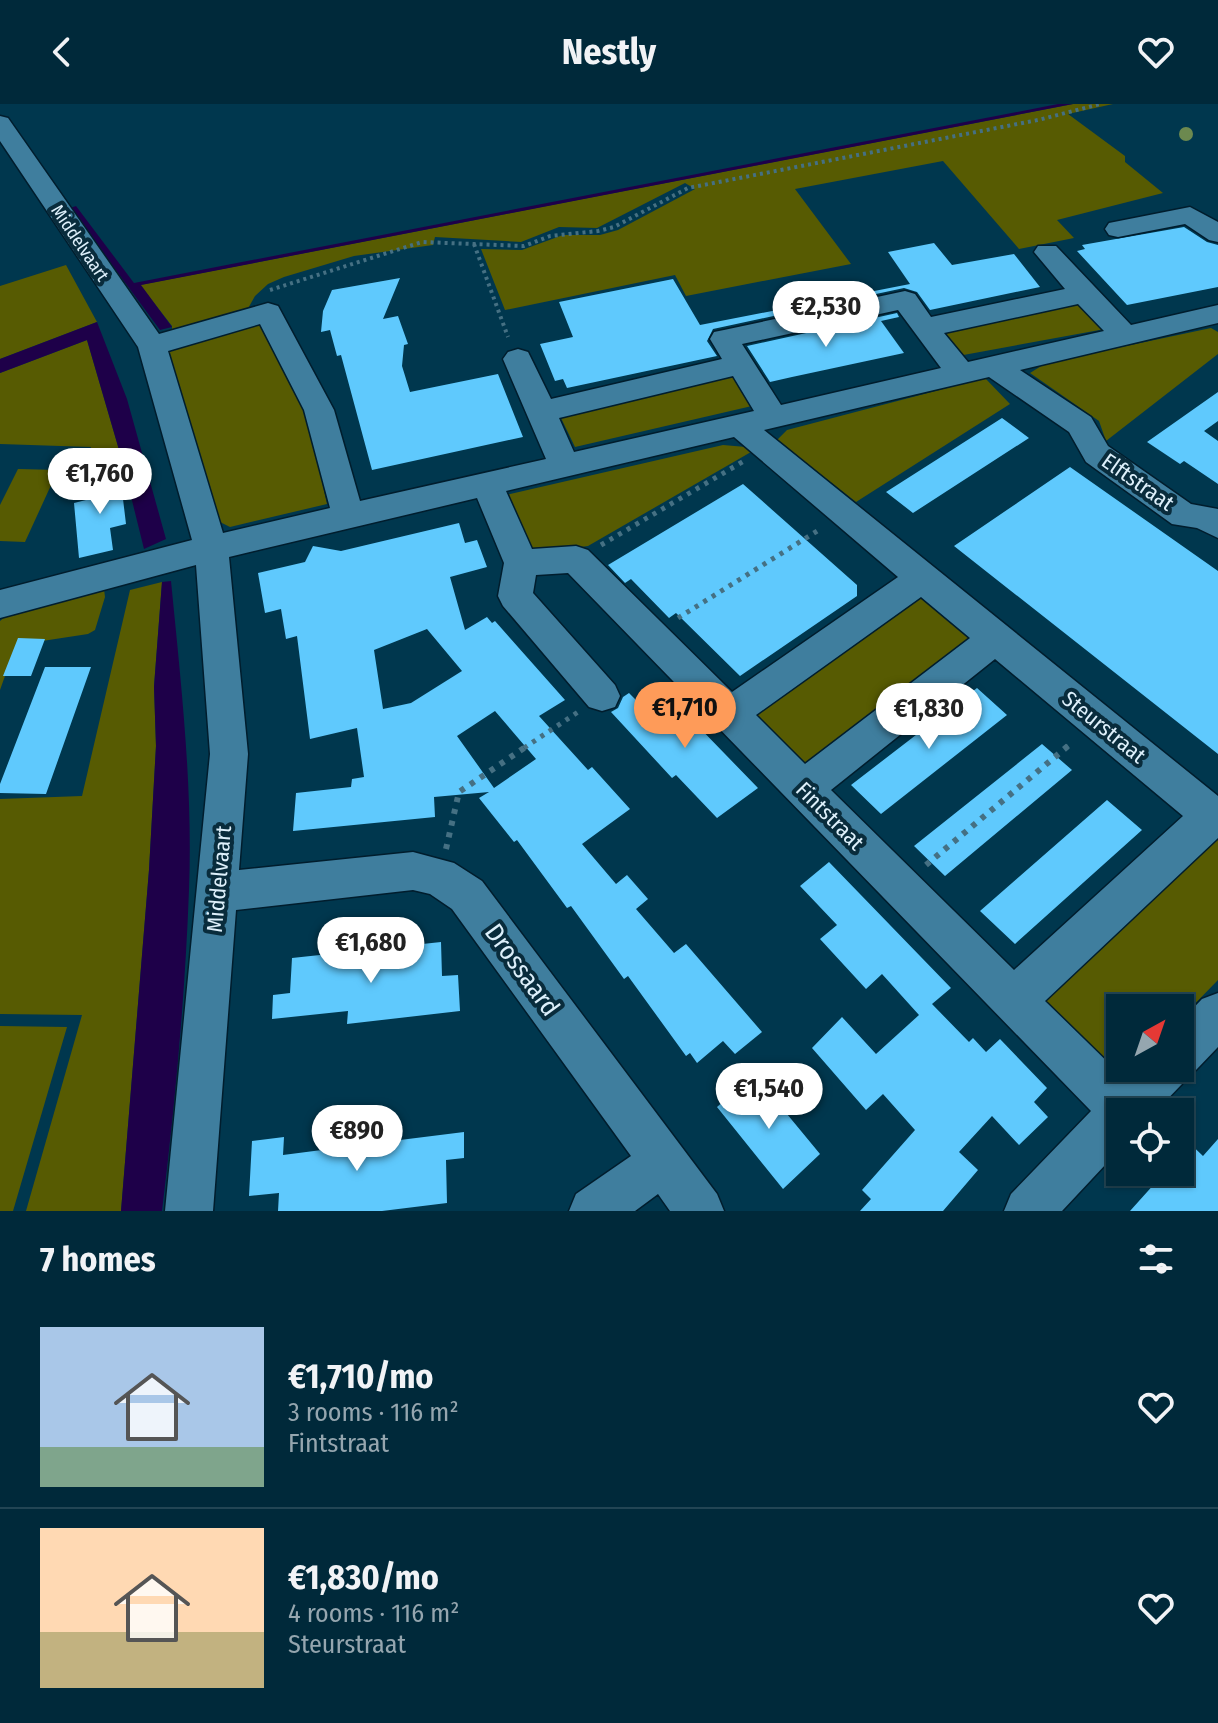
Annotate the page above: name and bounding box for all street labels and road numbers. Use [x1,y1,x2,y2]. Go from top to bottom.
street label: Middelvaart [46,201,114,286]
street label: Elftstraat [1097,447,1180,517]
street label: Steurstraat [1057,685,1152,769]
street label: Fintstraat [790,776,870,856]
street label: Middelvaart [201,824,237,933]
street label: Drossaard [478,918,566,1022]

